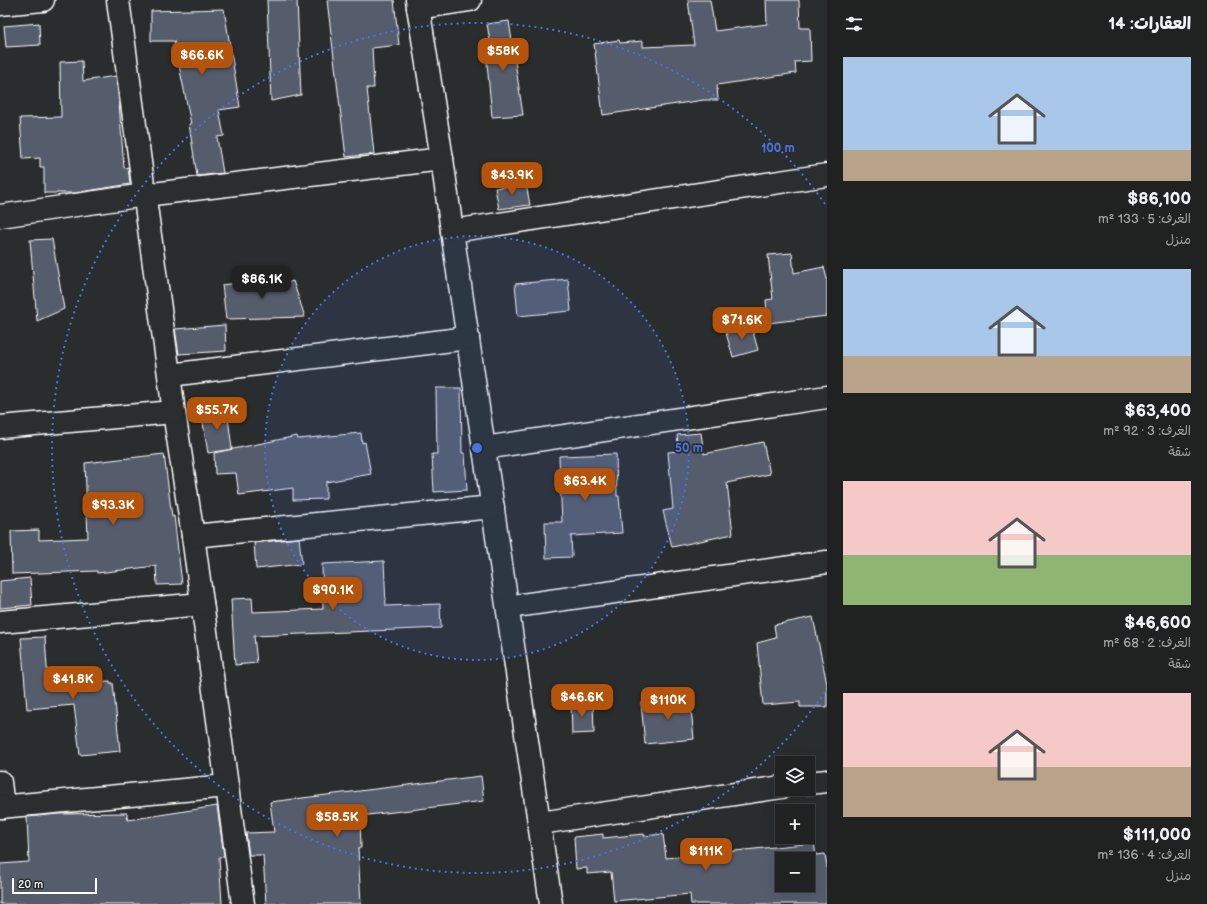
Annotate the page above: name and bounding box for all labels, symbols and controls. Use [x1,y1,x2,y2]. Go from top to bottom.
icon: filters [843,13,865,35]
text: العقارات: 14 [1108,14,1191,34]
pin: $58K [479,38,527,72]
pin: $66.6K [169,42,235,76]
text: $58K [487,43,519,59]
text: $66.6K [180,47,224,63]
icon: home [981,83,1053,155]
text: 100 m [761,141,795,156]
pin: $43.9K [479,162,545,196]
text: $43.9K [490,167,534,183]
text: $86,100 [1127,189,1191,209]
text: الغرف: 5 · 133 m² [1098,211,1191,227]
text: منزل [1165,232,1191,248]
pin: $86.1K [229,266,295,300]
text: $86.1K [241,271,283,287]
icon: home [981,295,1053,367]
pin: $71.6K [709,307,775,341]
text: $71.6K [722,312,762,328]
pin: $55.7K [184,397,250,431]
text: $63,400 [1125,401,1191,421]
text: $55.7K [196,402,238,418]
text: الغرف: 3 · 92 m² [1103,423,1191,439]
centre of rings [470,441,484,455]
text: 50 m [675,441,703,456]
text: شقة [1168,444,1191,460]
pin: $63.4K [552,468,618,502]
text: $63.4K [563,473,607,489]
pin: $93.3K [80,492,146,526]
text: $93.3K [91,497,135,513]
icon: home [981,507,1053,579]
pin: $90.1K [300,577,366,611]
text: $90.1K [312,582,354,598]
text: $46,600 [1124,613,1191,633]
text: الغرف: 2 · 68 m² [1103,635,1191,651]
text: شقة [1168,656,1191,672]
pin: $41.8K [40,666,106,700]
text: $41.8K [53,671,93,687]
pin: $46.6K [549,684,615,718]
pin: $110K [640,687,696,721]
text: $46.6K [560,689,604,705]
text: $110K [650,692,686,708]
icon: home [981,719,1053,791]
map controls [775,756,815,892]
button: layers [775,756,815,796]
pin: $58.5K [304,804,370,838]
button: + [775,804,815,844]
text: $58.5K [315,809,359,825]
text: $111,000 [1123,825,1191,845]
pin: $111K [678,838,734,872]
text: $111K [689,843,723,859]
text: الغرف: 4 · 136 m² [1098,847,1191,863]
button: − [775,852,815,892]
text: منزل [1165,868,1191,884]
scale bar [12,876,97,895]
text: 20 m [18,878,43,891]

